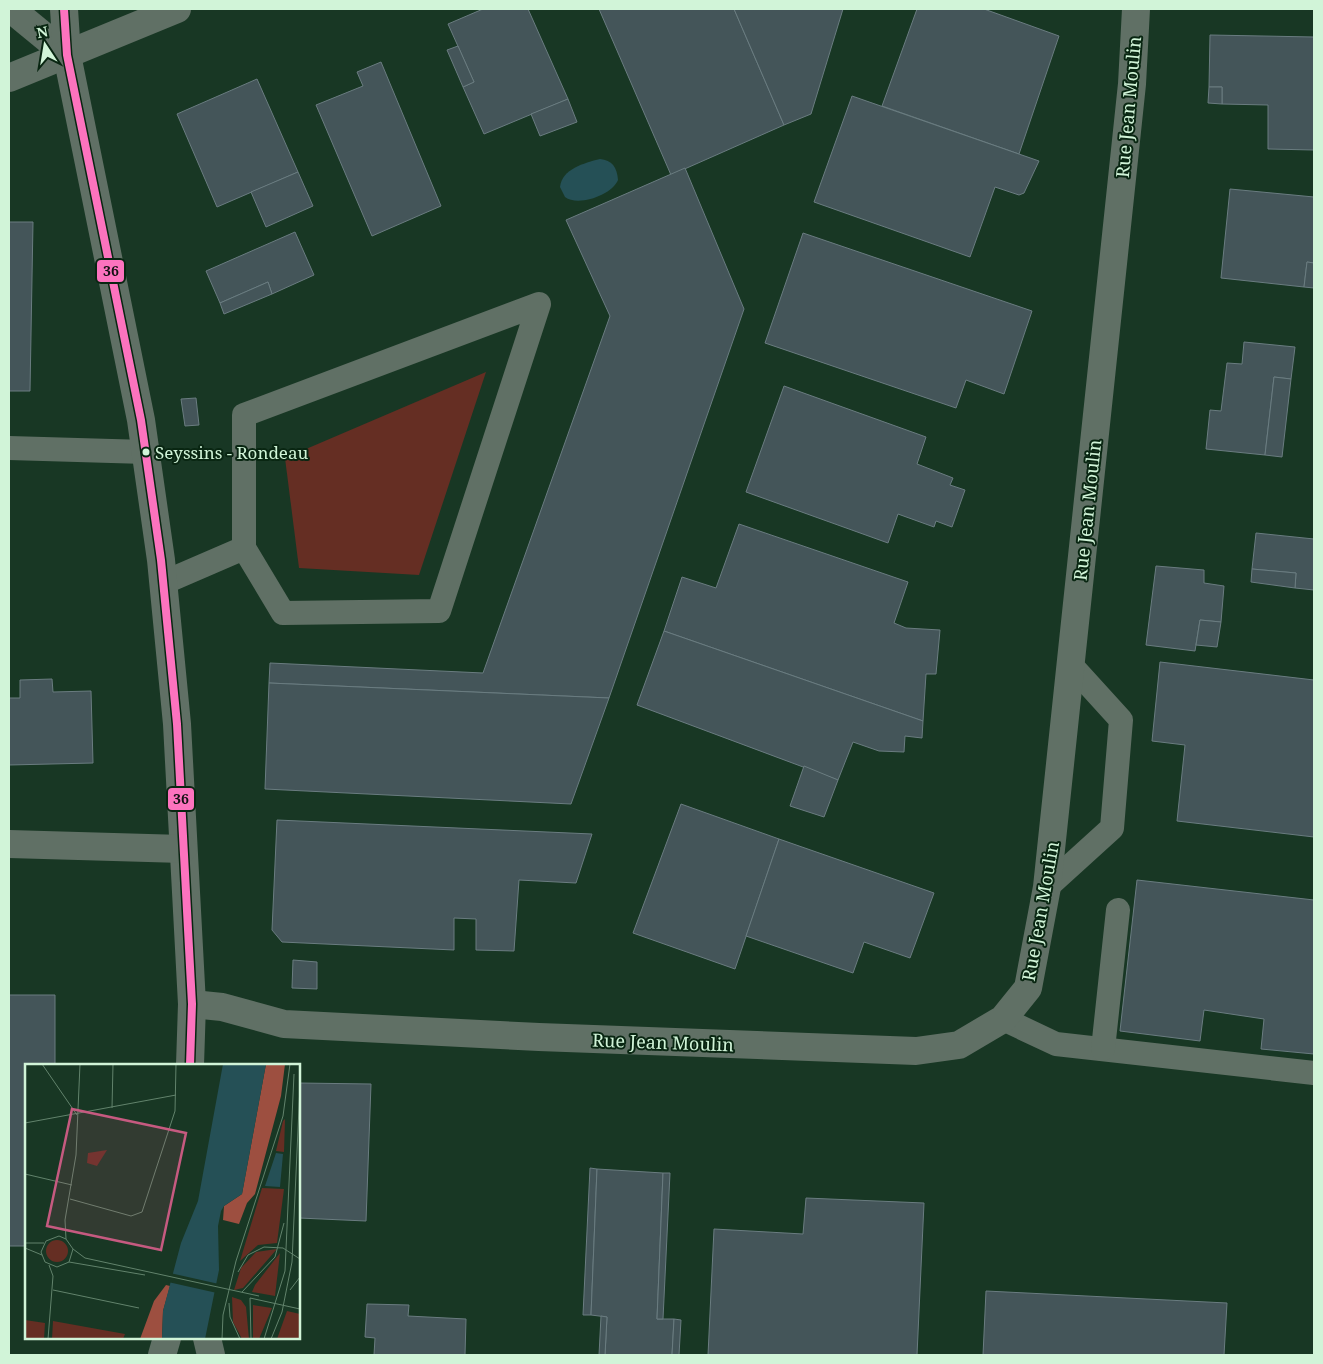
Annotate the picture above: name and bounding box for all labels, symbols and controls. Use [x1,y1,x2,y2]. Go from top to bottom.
north arrow [20,20,70,70]
text: N [35,21,50,42]
street label: Rue Jean Moulin [1110,35,1146,179]
line badge: 36 [96,259,125,283]
text: 36 [103,261,119,280]
street label: Rue Jean Moulin [1068,438,1106,582]
place label: Seyssins - Rondeau [155,441,308,464]
marker: Seyssins - Rondeau [141,447,151,457]
line badge: 36 [167,787,195,811]
text: 36 [173,789,189,808]
street label: Rue Jean Moulin [1016,839,1064,983]
street label: Rue Jean Moulin [592,1028,735,1056]
inset map [25,1064,300,1339]

